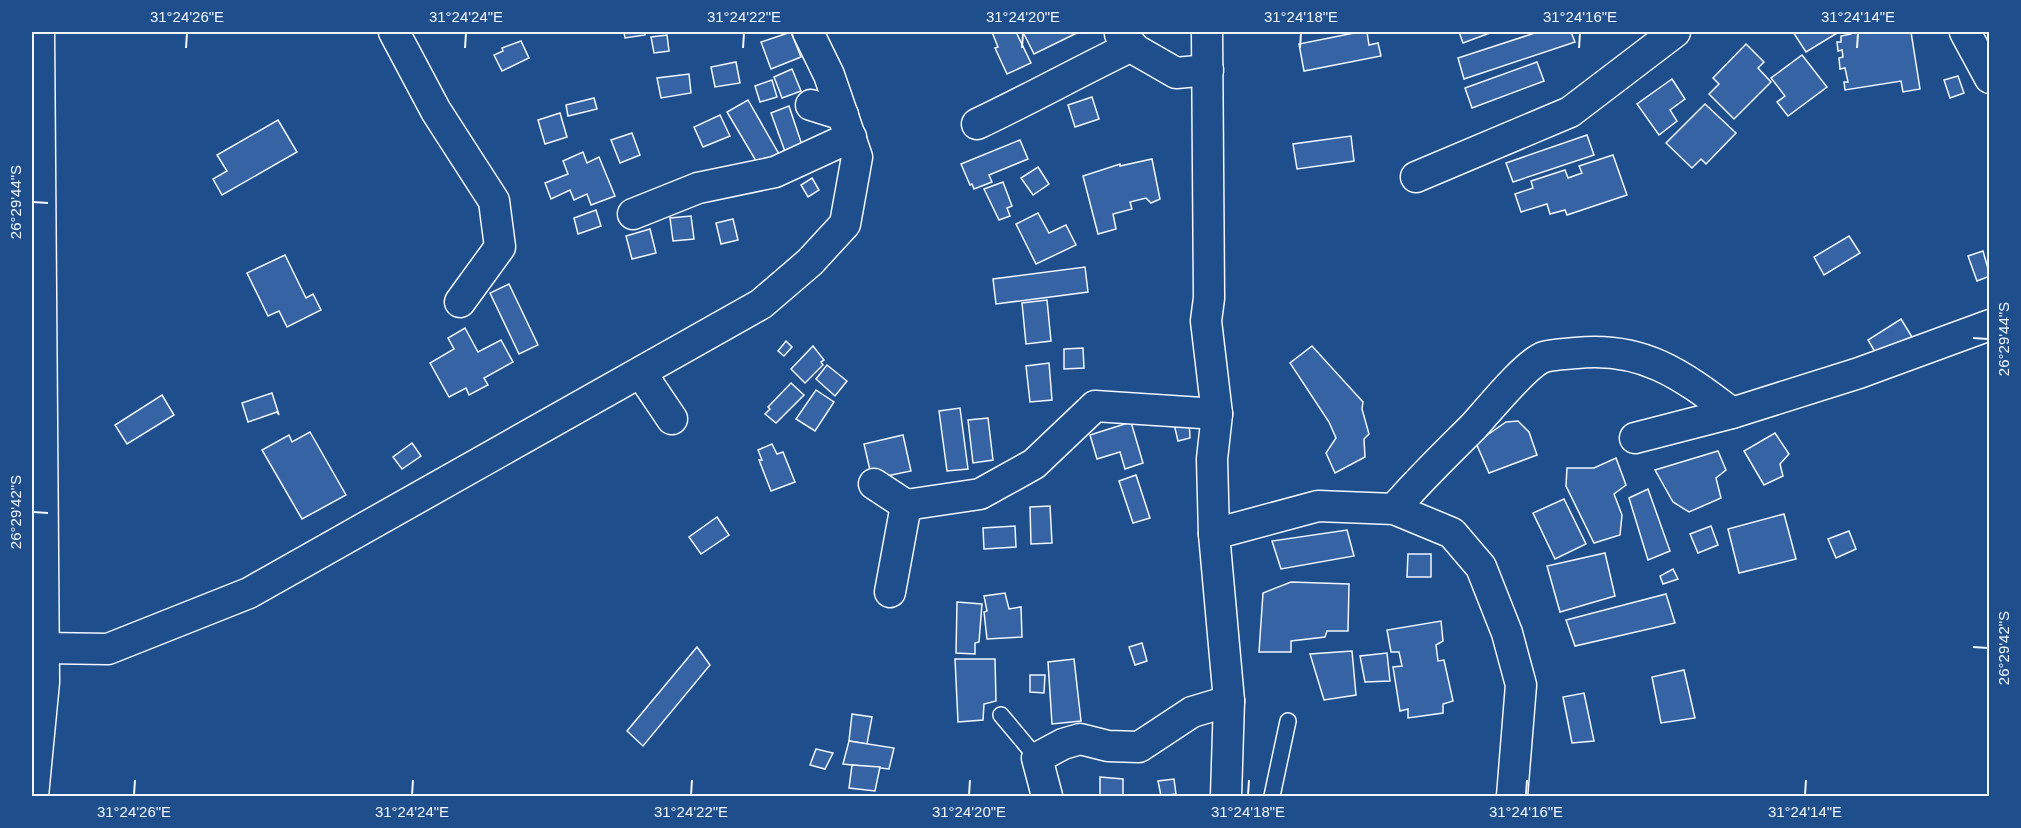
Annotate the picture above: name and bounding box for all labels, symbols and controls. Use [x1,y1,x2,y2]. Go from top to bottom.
text: 31°24'26"E [150,8,224,25]
text: 31°24'24"E [429,8,503,25]
text: 31°24'22"E [707,8,781,25]
text: 31°24'20"E [986,8,1060,25]
text: 31°24'18"E [1264,8,1338,25]
text: 31°24'16"E [1543,8,1617,25]
text: 31°24'14"E [1821,8,1895,25]
text: 26°29'44"S [7,165,24,239]
text: 26°29'44"S [1995,302,2012,376]
text: 26°29'42"S [7,475,24,549]
text: 26°29'42"S [1995,611,2012,685]
text: 31°24'26"E [97,803,171,820]
text: 31°24'24"E [375,803,449,820]
text: 31°24'22"E [654,803,728,820]
text: 31°24'20"E [932,803,1006,820]
text: 31°24'18"E [1211,803,1285,820]
text: 31°24'16"E [1489,803,1563,820]
text: 31°24'14"E [1768,803,1842,820]

